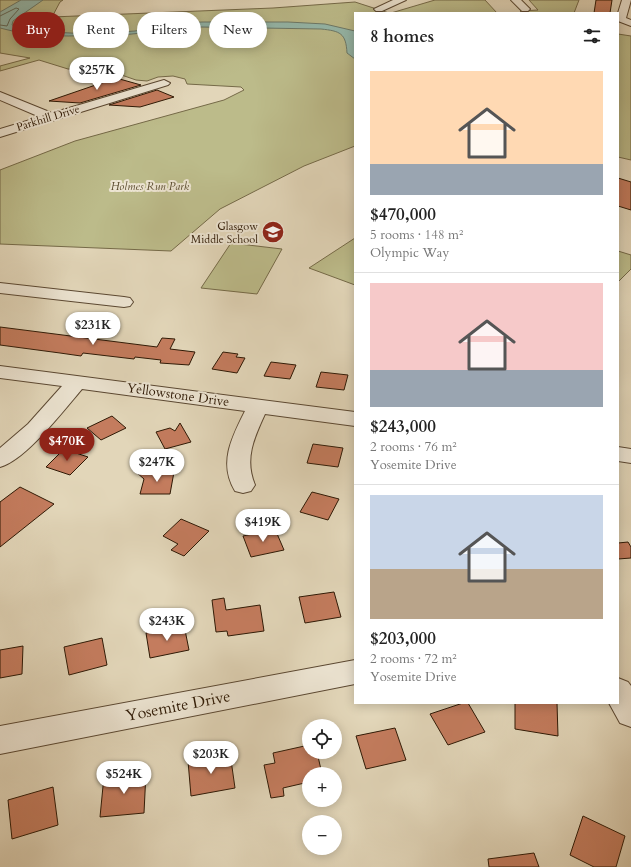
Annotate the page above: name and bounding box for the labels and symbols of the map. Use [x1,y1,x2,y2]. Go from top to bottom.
pin: $257K [69,57,125,91]
street label: Parkhill Drive [15,101,81,135]
park label: Holmes Run Park [111,179,190,194]
place label: Glasgow Middle School [191,219,258,247]
school or university icon: Glasgow Middle School [260,219,286,245]
pin: $231K [65,312,121,346]
street label: Yellowstone Drive [126,379,231,411]
pin: $470K [39,428,95,462]
pin: $247K [129,449,185,483]
pin: $419K [235,509,291,543]
pin: $243K [139,608,195,642]
street label: Yosemite Drive [124,685,232,727]
pin: $203K [183,741,239,775]
pin: $524K [96,761,152,795]

